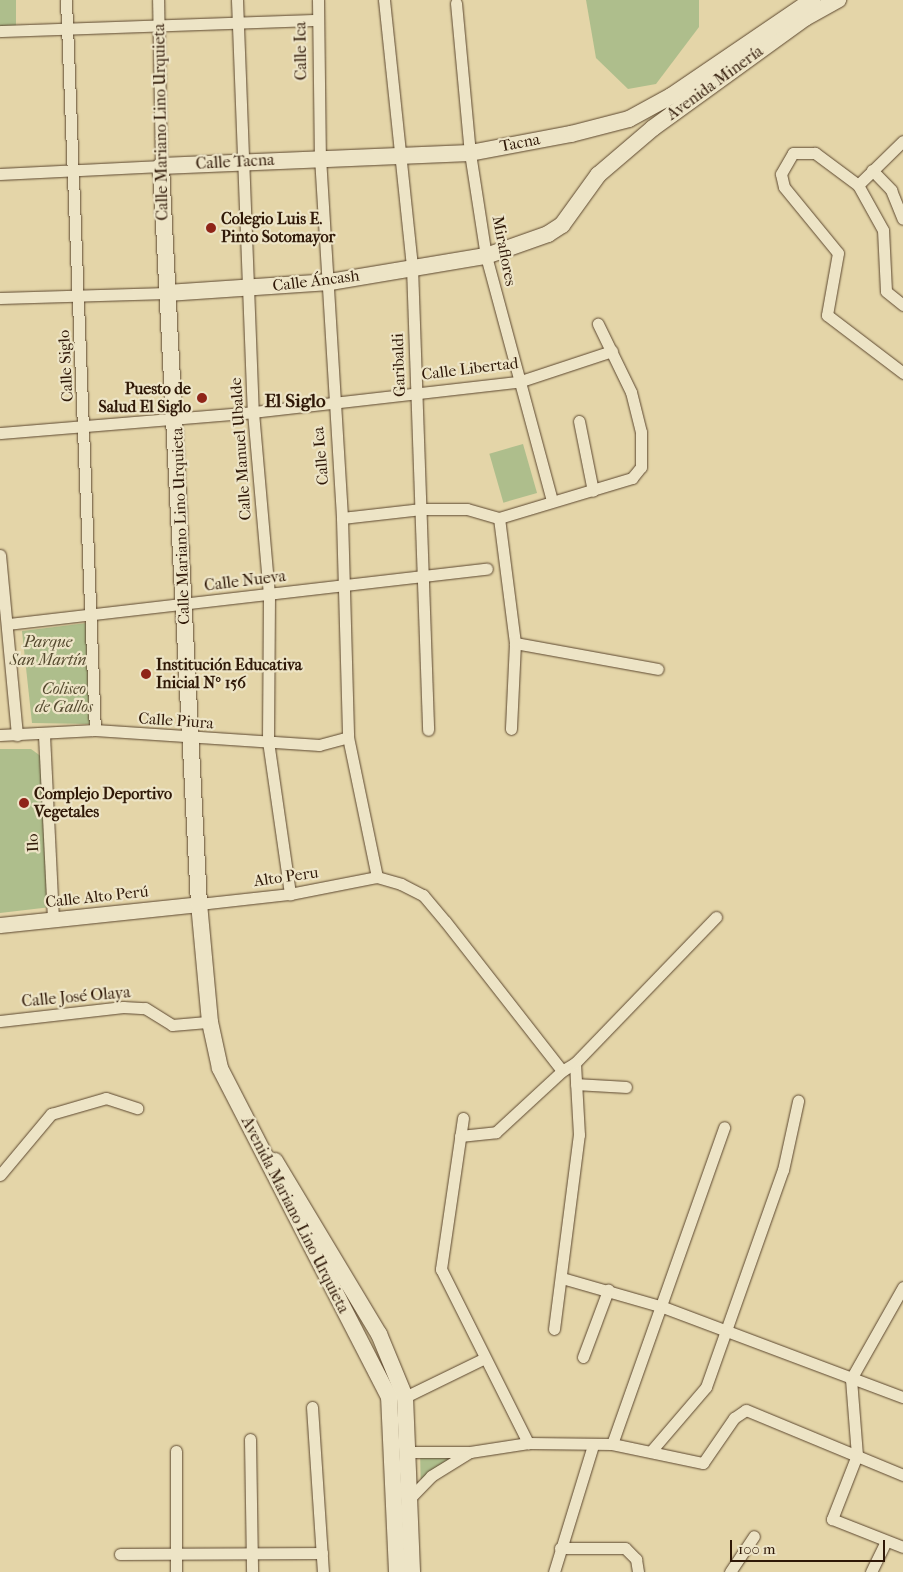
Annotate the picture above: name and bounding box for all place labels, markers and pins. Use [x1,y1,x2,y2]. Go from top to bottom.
place label: Colegio Luis E. Pinto Sotomayor [221,209,335,247]
marker: Colegio Luis E. Pinto Sotomayor [205,222,217,234]
place label: Puesto de Salud El Siglo [98,379,191,417]
marker: Puesto de Salud El Siglo [195,391,209,405]
place label: Institución Educativa Inicial Nº 156 [156,655,302,693]
marker: Institución Educativa Inicial Nº 156 [140,668,152,680]
place label: Complejo Deportivo Vegetales [34,784,172,822]
marker: Complejo Deportivo Vegetales [18,797,30,809]

